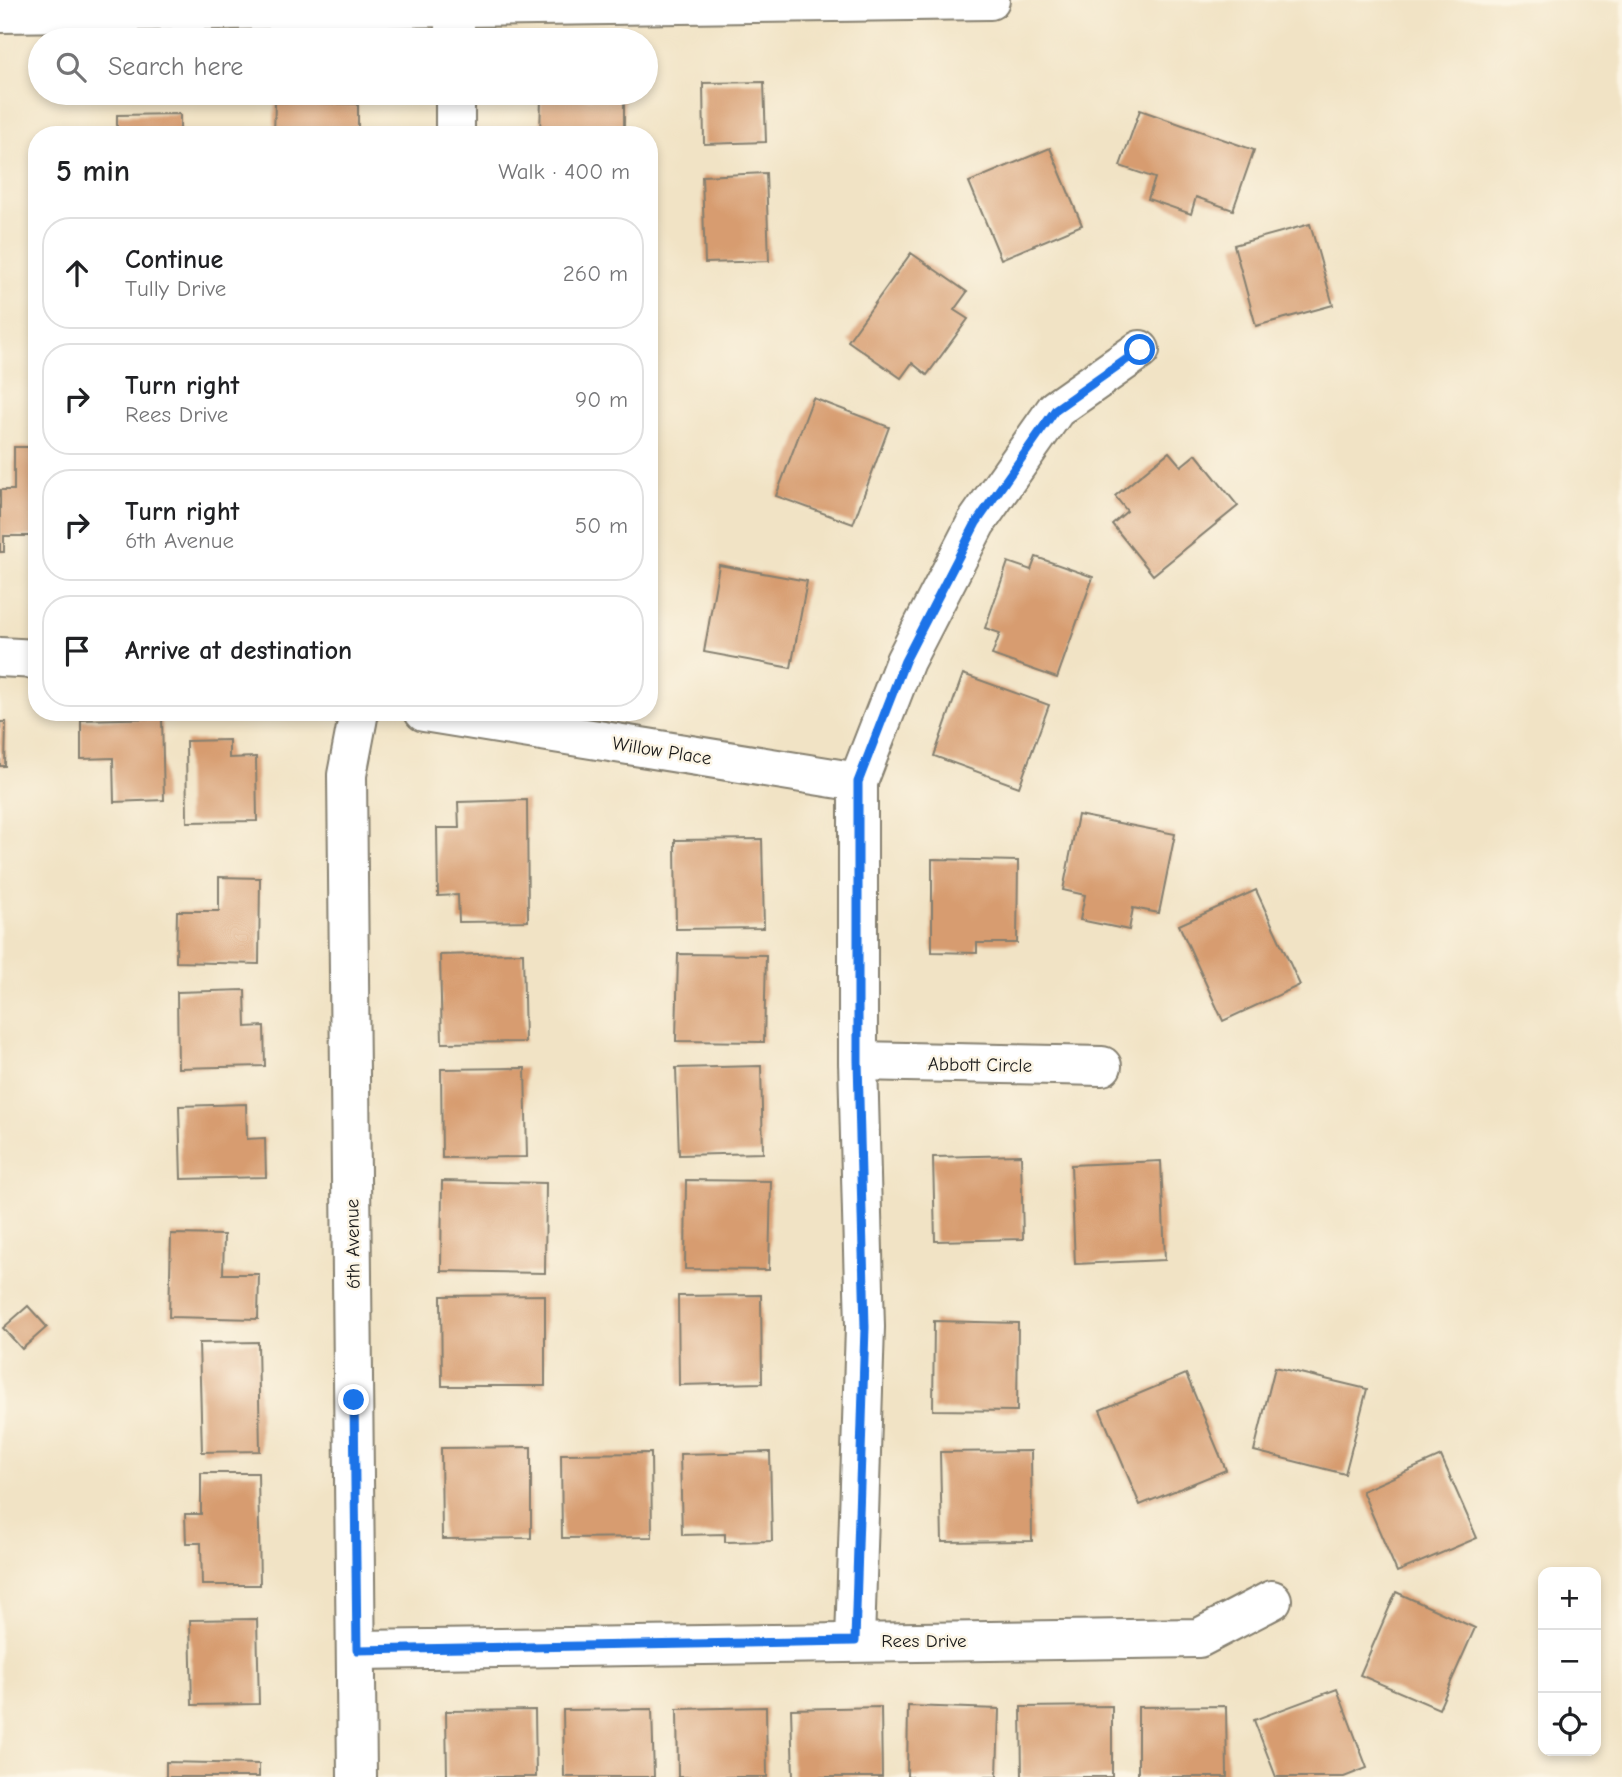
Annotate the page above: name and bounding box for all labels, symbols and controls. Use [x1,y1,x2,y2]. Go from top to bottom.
search box [28,28,658,105]
icon: search [52,48,90,86]
text: Search here [108,52,243,82]
text: 5 min [56,154,130,189]
text: Walk · 400 m [498,158,630,185]
text: Continue [125,245,223,275]
icon: ahead [58,254,96,292]
text: 260 m [563,260,628,287]
text: Tully Drive [125,275,226,302]
route start [1124,334,1155,365]
text: Turn right [125,371,239,401]
icon: right [58,380,96,418]
text: 90 m [575,386,628,413]
text: Rees Drive [125,401,228,428]
text: Turn right [125,497,239,527]
icon: right [58,506,96,544]
text: 50 m [575,512,628,539]
text: 6th Avenue [125,527,234,554]
icon: arrive [58,632,96,670]
text: Arrive at destination [125,636,352,666]
street label: Willow Place [611,732,713,770]
street label: Abbott Circle [928,1053,1032,1077]
street label: 6th Avenue [341,1199,365,1289]
route end [338,1384,369,1415]
map controls [1538,1567,1601,1756]
button: + [1538,1567,1601,1630]
street label: Rees Drive [881,1630,967,1652]
button: − [1538,1630,1601,1693]
button: locate [1538,1693,1601,1756]

